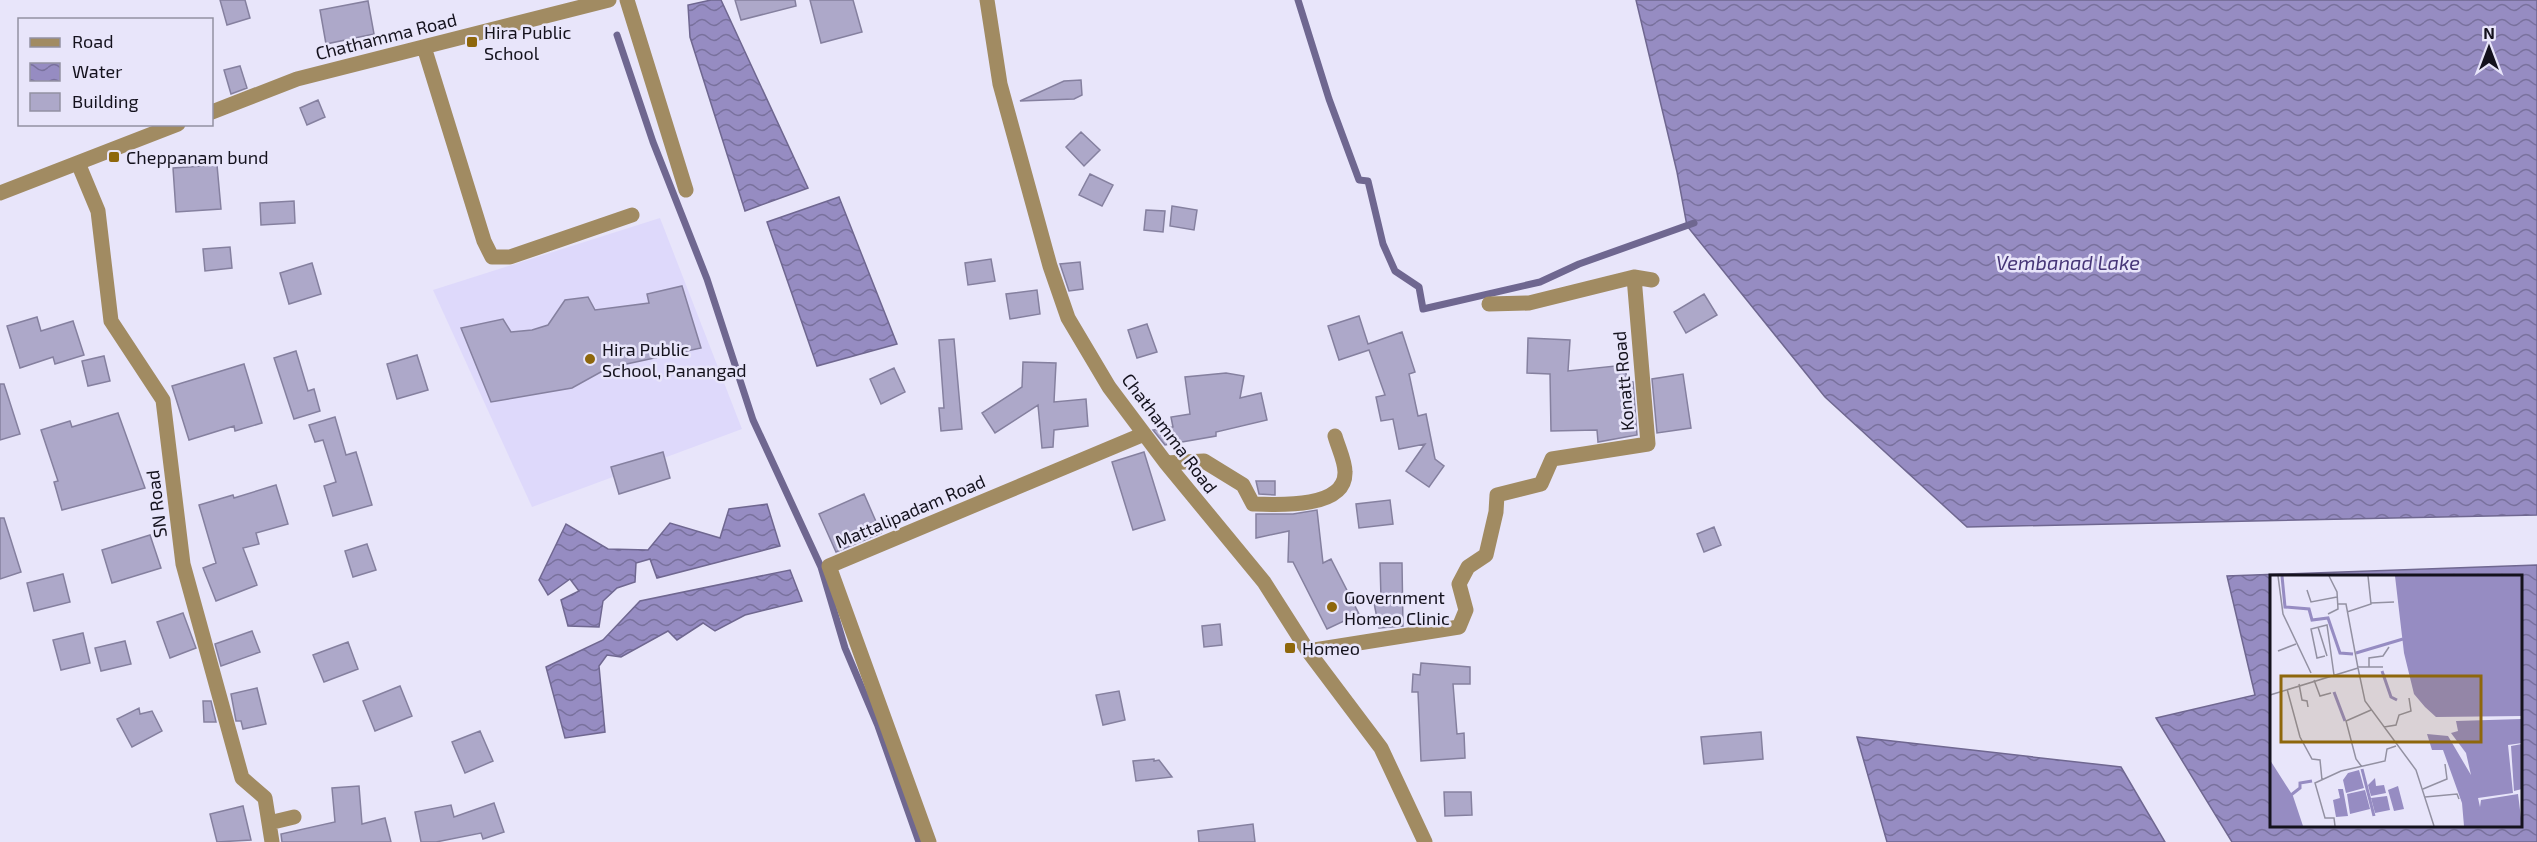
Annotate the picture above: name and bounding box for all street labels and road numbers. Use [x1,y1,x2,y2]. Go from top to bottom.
street label: Chathamma Road [313,8,459,64]
street label: Konatt Road [1608,330,1638,432]
street label: Chathamma Road [1118,369,1222,497]
street label: SN Road [141,469,171,539]
street label: Mattalipadam Road [832,469,988,553]

